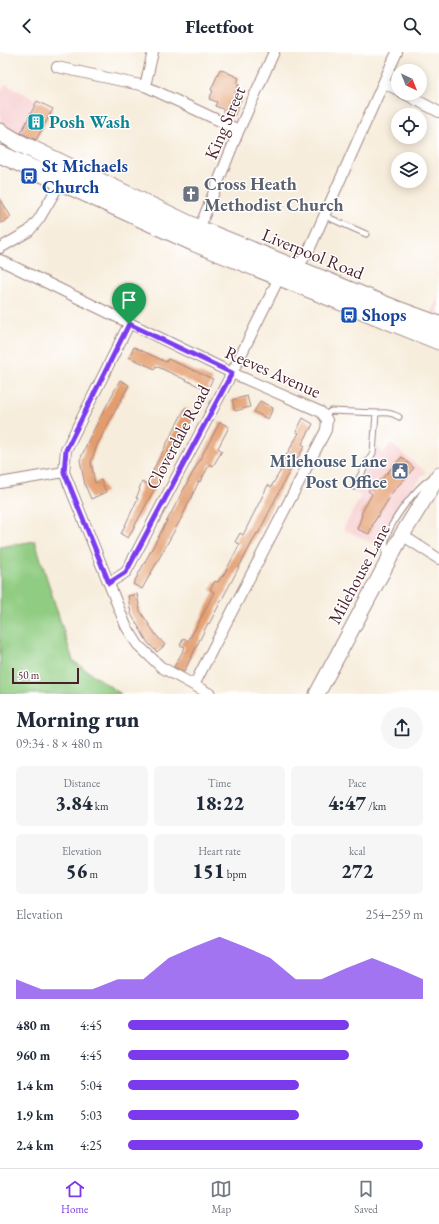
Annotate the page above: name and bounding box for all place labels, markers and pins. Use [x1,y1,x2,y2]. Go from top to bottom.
place label: Posh Wash [49,110,130,133]
building icon: Posh Wash [26,112,46,132]
place label: St Michaels Church [42,154,128,198]
bus stop icon: St Michaels Church [19,166,39,186]
place label: Cross Heath Methodist Church [204,172,344,216]
church icon: Cross Heath Methodist Church [181,184,201,204]
pin [112,283,146,324]
place label: Shops [362,303,406,326]
bus stop icon: Shops [339,305,359,325]
place label: Milehouse Lane Post Office [269,449,387,493]
public building icon: Milehouse Lane Post Office [390,461,410,481]

